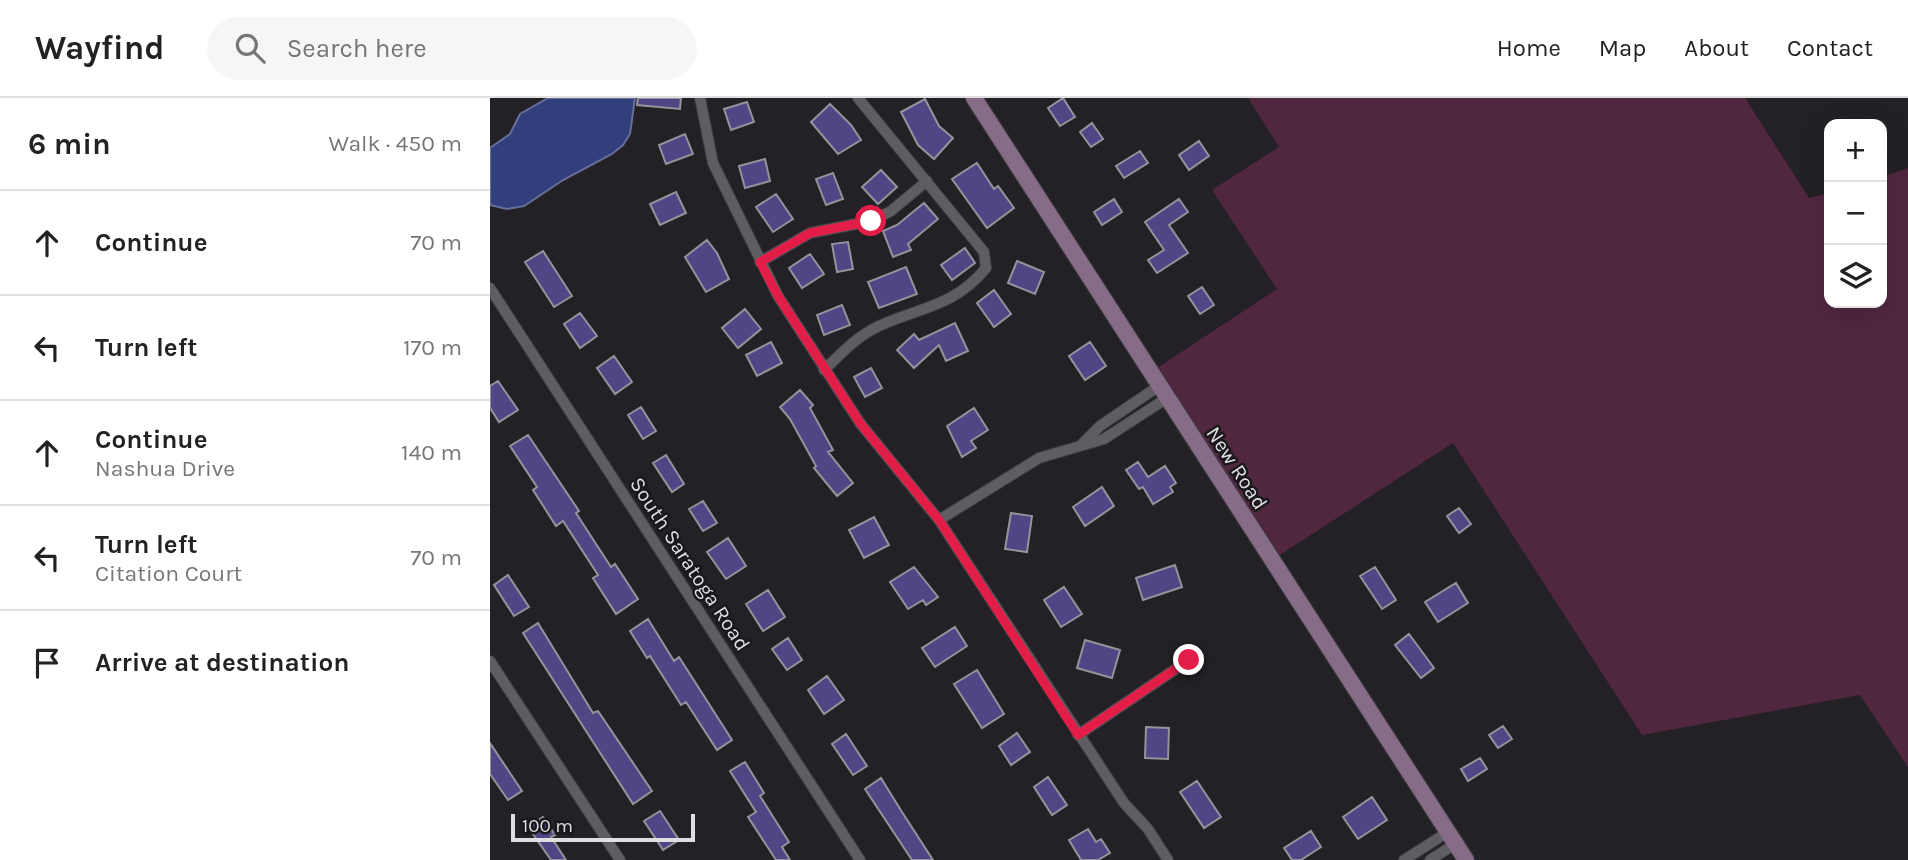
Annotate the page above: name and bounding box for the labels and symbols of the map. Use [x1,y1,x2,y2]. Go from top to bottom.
route start [855,205,886,236]
street label: New Road [1201,422,1273,514]
street label: South Saratoga Road [625,473,755,655]
route end [1173,644,1204,675]
scale bar [511,811,695,843]

